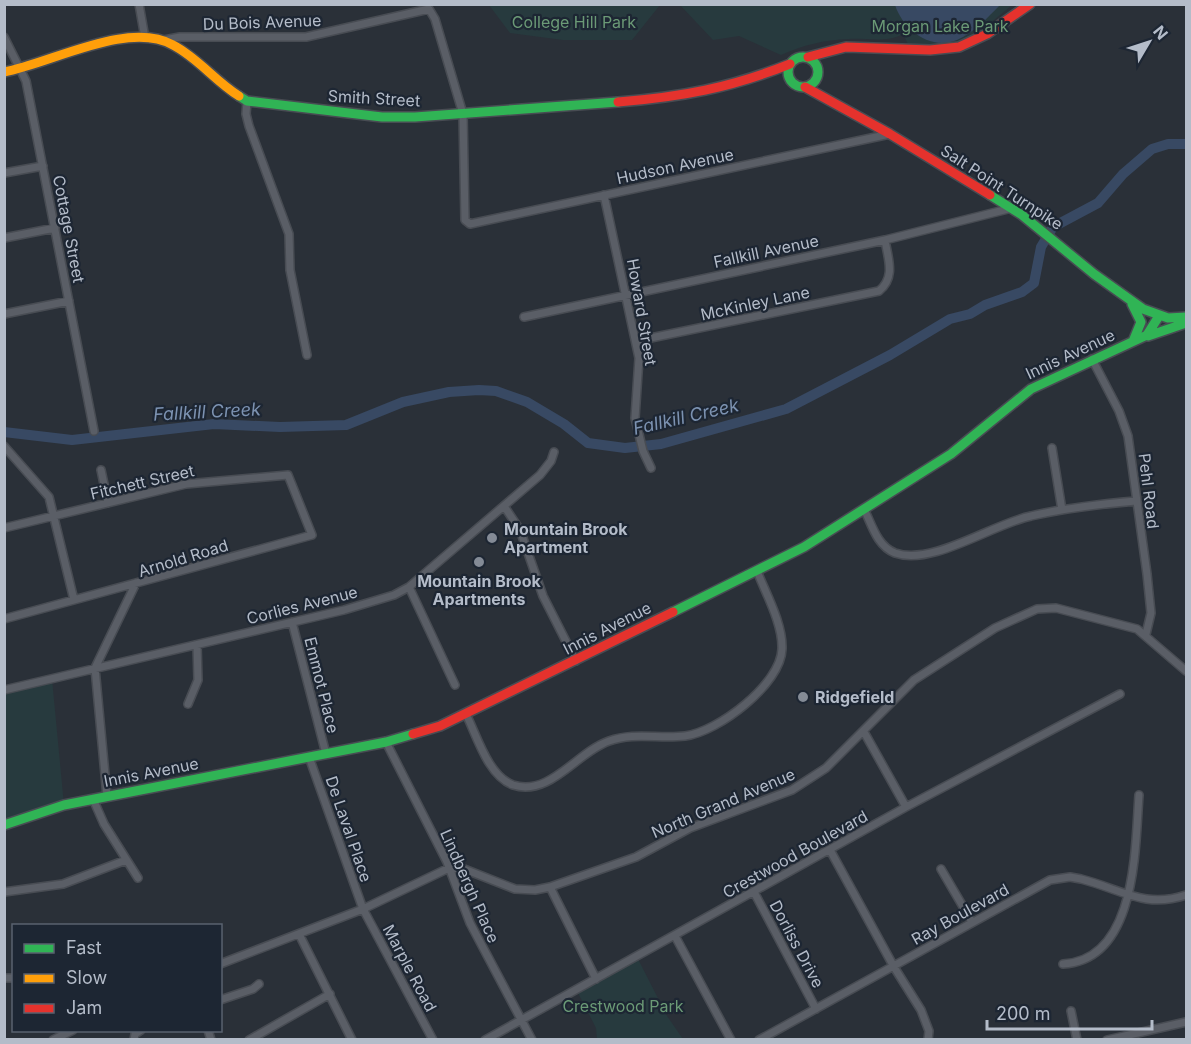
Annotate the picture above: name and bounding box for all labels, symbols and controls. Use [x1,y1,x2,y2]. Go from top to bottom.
street label: Du Bois Avenue [202,10,322,34]
park label: College Hill Park [512,12,636,32]
north arrow [1119,12,1179,72]
park label: Morgan Lake Park [871,16,1009,36]
text: N [1149,22,1172,44]
street label: Smith Street [327,86,421,110]
street label: Salt Point Turnpike [937,140,1067,234]
street label: Hudson Avenue [615,144,735,188]
street label: Cottage Street [49,173,89,285]
street label: Fallkill Avenue [712,230,820,272]
street label: Howard Street [623,257,661,367]
street label: McKinley Lane [699,282,811,324]
street label: Innis Avenue [1022,325,1118,383]
water label: Fallkill Creek [631,394,742,439]
water label: Fallkill Creek [153,398,263,425]
street label: Pehl Road [1134,452,1164,530]
street label: Fitchett Street [88,460,196,504]
place label: Mountain Brook Apartment [504,519,628,557]
marker: Mountain Brook Apartment [485,531,499,545]
street label: Arnold Road [136,535,230,581]
marker: Mountain Brook Apartments [472,555,486,569]
place label: Mountain Brook Apartments [417,571,542,609]
street label: Corlies Avenue [244,582,360,628]
street label: Innis Avenue [560,597,654,659]
street label: Emmot Place [300,635,344,735]
place label: Ridgefield [815,687,894,707]
marker: Ridgefield [796,690,810,704]
street label: Innis Avenue [102,753,200,791]
street label: North Grand Avenue [648,764,798,842]
street label: De Laval Place [321,773,377,885]
street label: Crestwood Boulevard [719,806,871,902]
street label: Lindbergh Place [436,826,504,946]
street label: Ray Boulevard [908,879,1012,949]
street label: Dorliss Drive [766,897,828,991]
street label: Marple Road [379,921,441,1015]
legend [12,924,222,1032]
text: Fast [66,937,102,958]
text: Slow [66,967,107,988]
scale bar [987,993,1152,1031]
park label: Crestwood Park [562,996,684,1016]
text: Jam [66,997,102,1018]
text: 200 m [996,1003,1051,1024]

